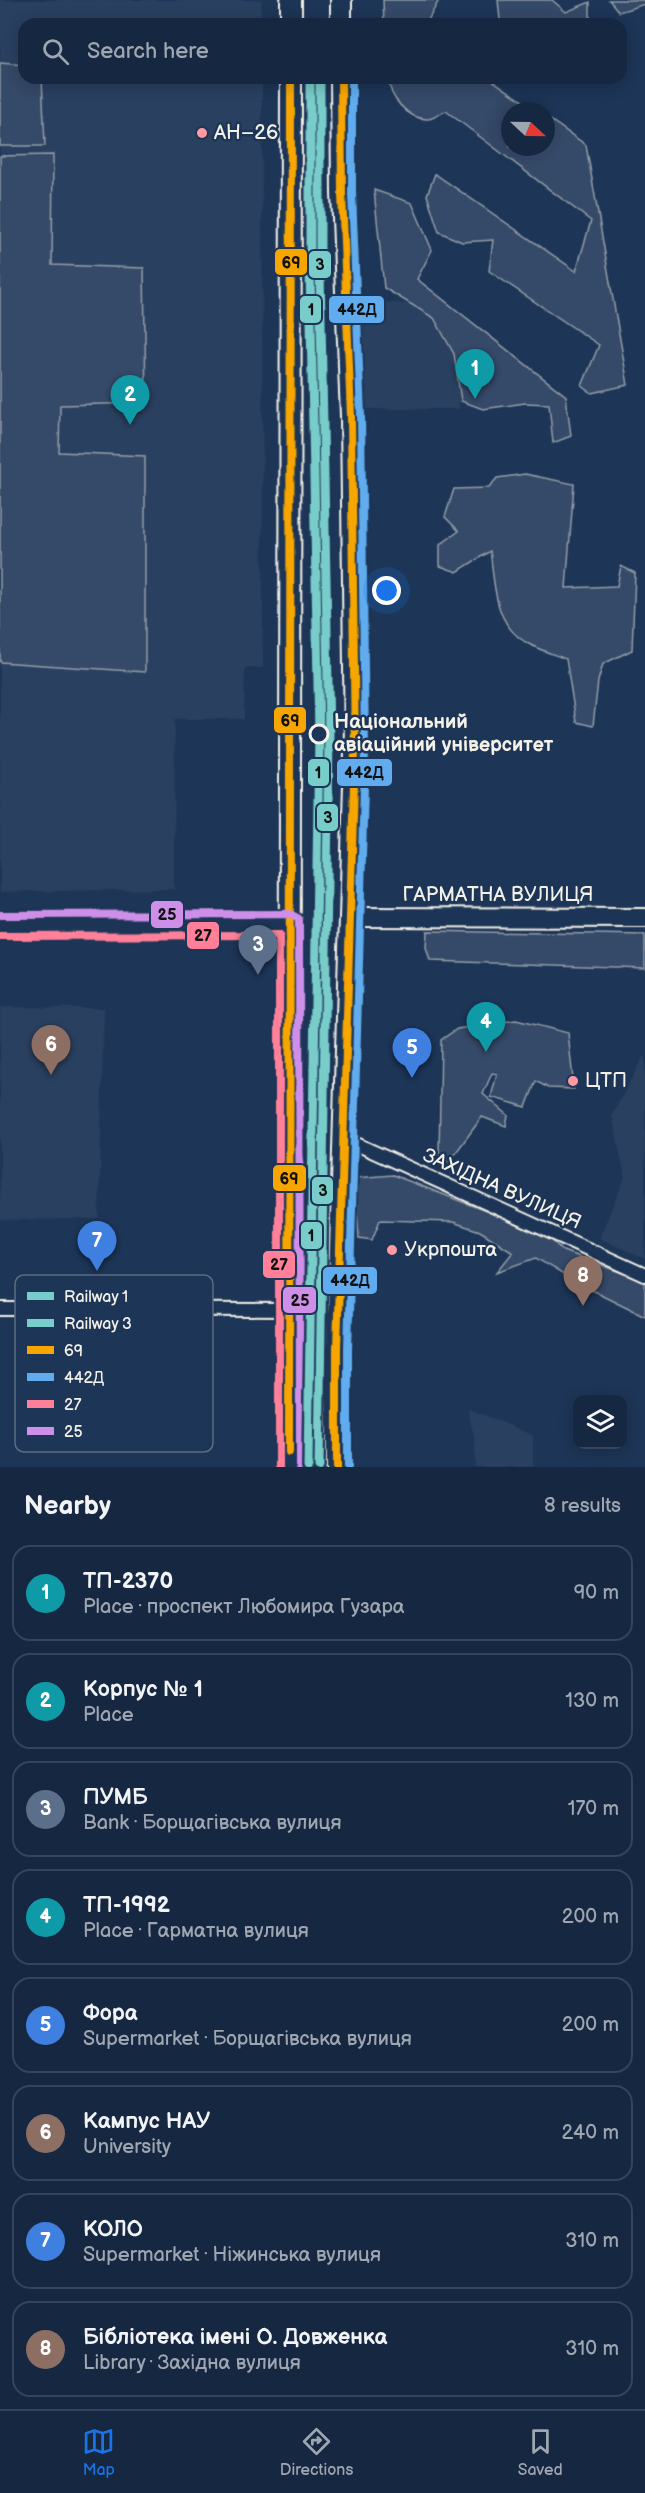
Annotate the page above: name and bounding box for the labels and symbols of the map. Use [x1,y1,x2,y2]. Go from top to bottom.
north arrow [501,102,555,156]
place label: АН–26 [213,121,278,145]
marker: АН–26 [195,126,209,140]
line badge: 69 [274,248,308,276]
line badge: 3 [308,250,332,279]
text: 69 [281,254,301,273]
text: 3 [315,256,325,275]
line badge: 1 [299,295,322,324]
line badge: 442Д [328,295,385,324]
text: 1 [308,301,314,320]
text: 442Д [337,301,378,320]
pin: 1 [456,350,494,399]
pin: 2 [110,376,150,425]
your location [372,576,401,605]
line badge: 69 [273,706,307,734]
place label: Національний авіаційний університет [334,710,554,757]
text: 69 [280,712,300,731]
marker: Національний авіаційний університет [309,724,329,744]
line badge: 1 [307,758,330,787]
line badge: 442Д [336,758,393,787]
text: 1 [315,764,321,783]
text: 442Д [344,764,385,783]
line badge: 3 [316,803,339,832]
text: 3 [323,809,333,828]
street label: ГАРМАТНА ВУЛИЦЯ [402,883,594,907]
line badge: 25 [150,900,184,929]
text: 25 [158,906,176,925]
line badge: 27 [186,921,220,950]
pin: 3 [238,926,278,975]
text: 27 [194,927,212,946]
pin: 4 [466,1002,506,1052]
pin: 6 [32,1026,70,1075]
pin: 5 [392,1028,432,1078]
place label: ЦТП [585,1069,627,1093]
marker: ЦТП [566,1074,580,1088]
street label: ЗАХІДНА ВУЛИЦЯ [419,1143,585,1235]
line badge: 69 [272,1164,307,1192]
text: 69 [279,1170,299,1189]
line badge: 3 [311,1176,334,1205]
text: 3 [318,1182,328,1201]
line badge: 1 [300,1221,323,1250]
pin: 7 [78,1222,116,1271]
text: 1 [308,1227,314,1246]
place label: Укрпошта [404,1238,497,1262]
marker: Укрпошта [385,1243,399,1257]
line badge: 27 [262,1250,296,1279]
text: 27 [270,1256,288,1275]
pin: 8 [564,1256,602,1306]
line badge: 442Д [322,1266,378,1295]
text: 442Д [330,1272,371,1291]
legend [15,1275,213,1452]
line badge: 25 [282,1286,317,1314]
text: Railway 1 [64,1288,128,1307]
text: 25 [291,1292,309,1311]
text: Railway 3 [64,1315,132,1334]
text: 69 [64,1342,83,1361]
text: 442Д [64,1369,104,1388]
text: 27 [64,1396,81,1415]
text: 25 [64,1423,83,1442]

